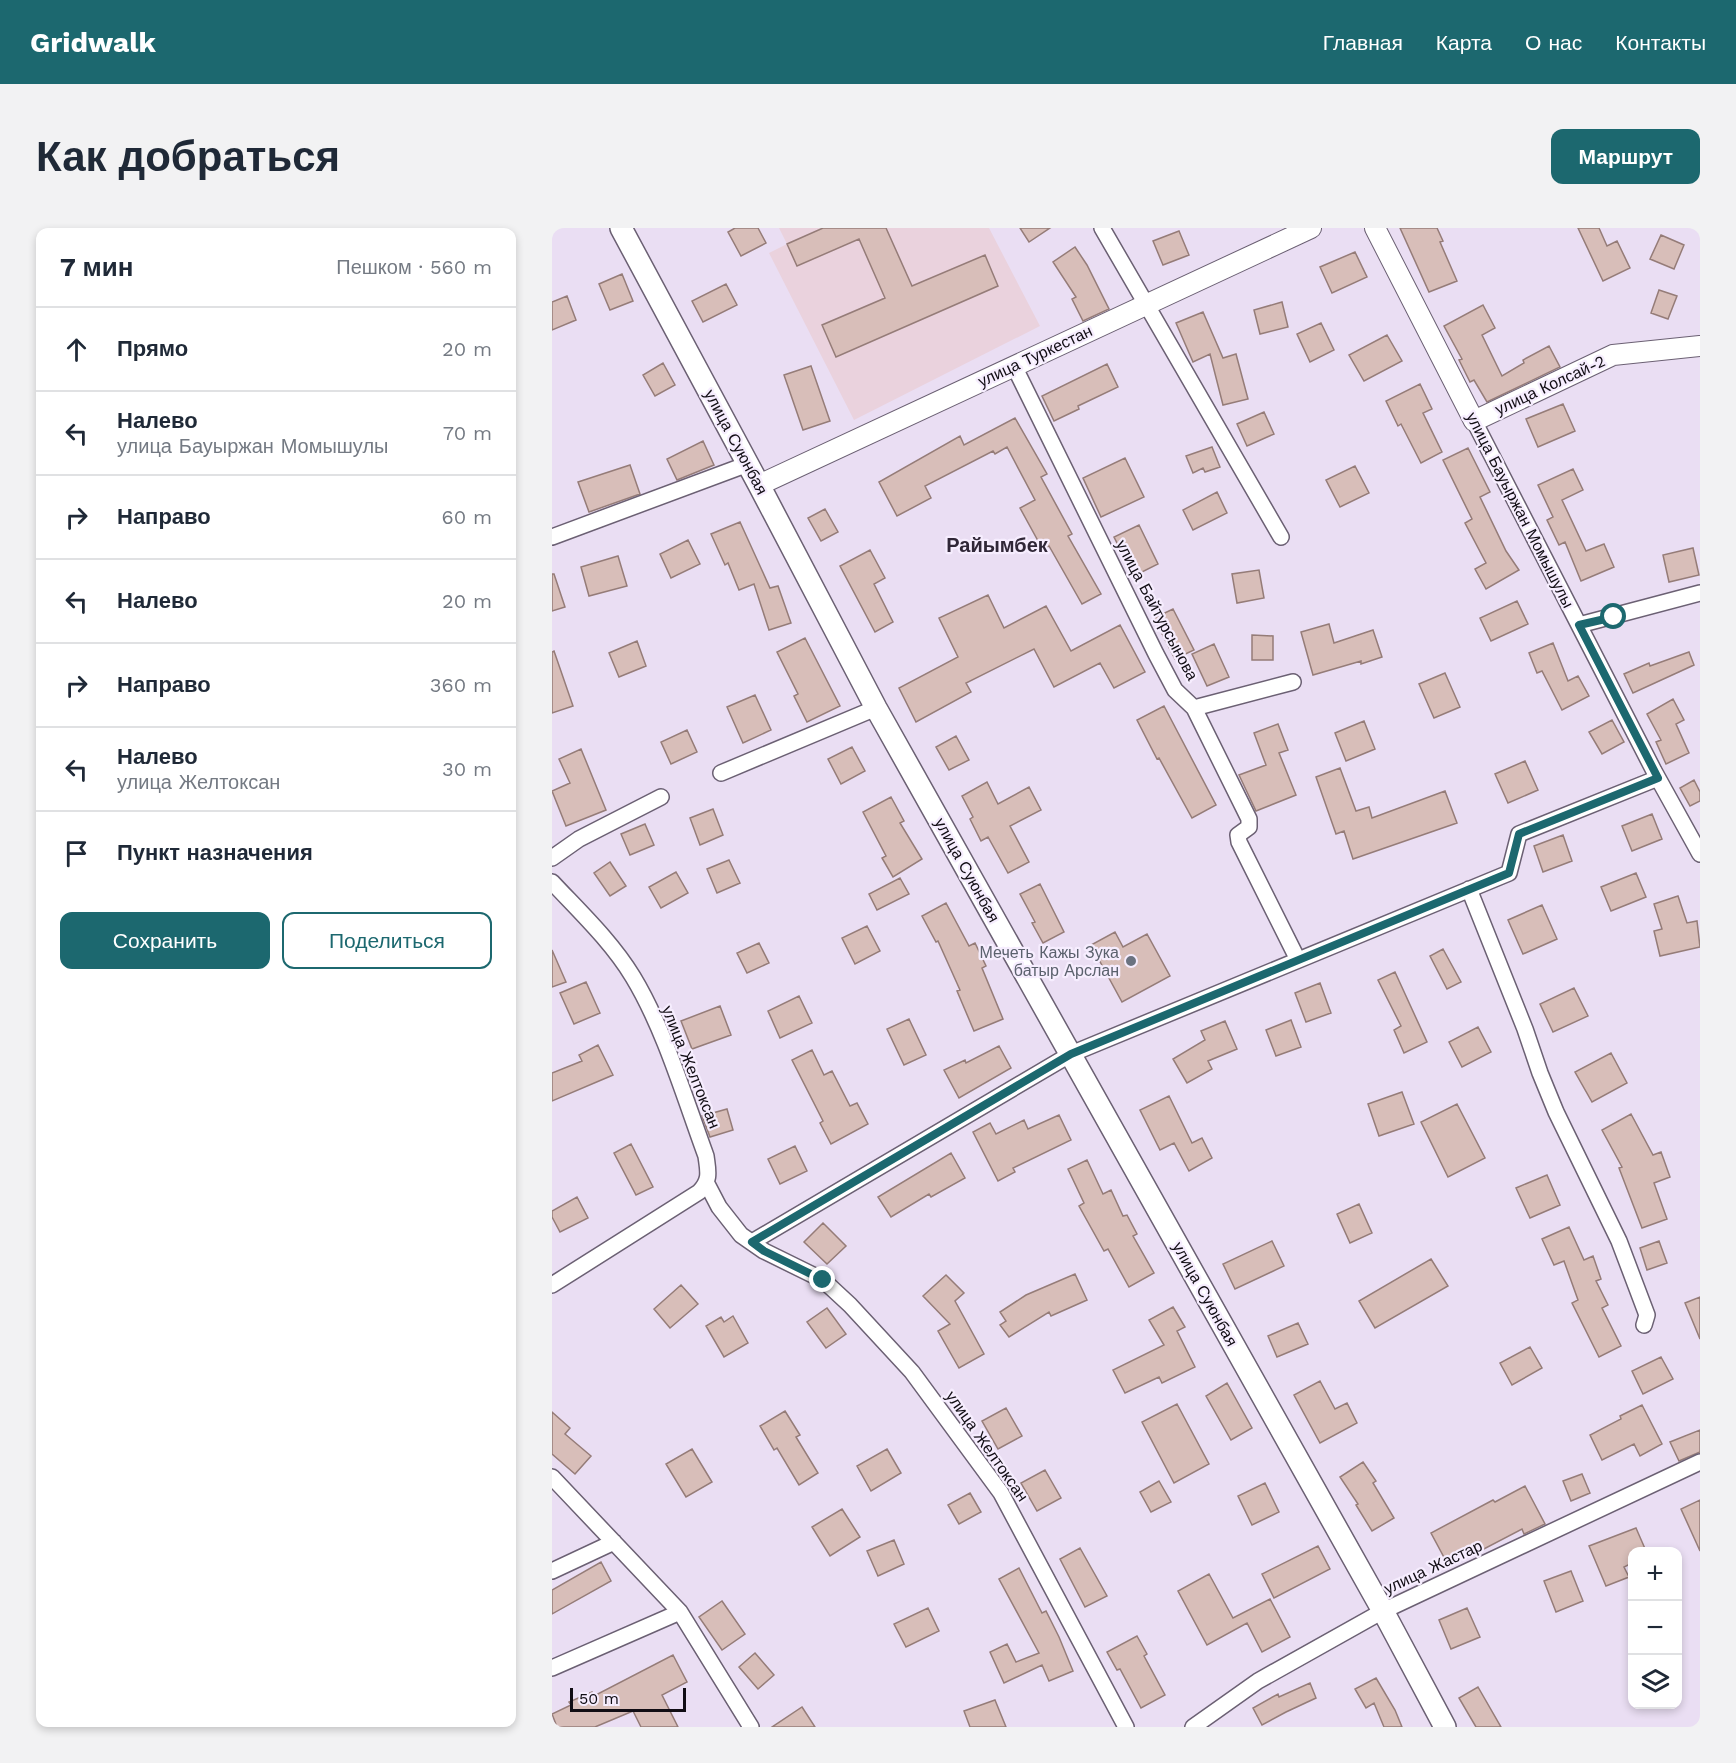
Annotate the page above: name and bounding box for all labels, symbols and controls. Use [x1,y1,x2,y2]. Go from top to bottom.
text: Gridwalk [30,26,156,59]
text: Главная [1323,30,1403,55]
text: Карта [1436,30,1492,55]
text: О нас [1525,30,1582,55]
text: Контакты [1615,30,1706,55]
button: Маршрут [1551,129,1700,184]
text: Как добраться [36,132,340,181]
text: 7 мин [60,252,134,282]
text: Пешком · 560 m [336,255,492,279]
street label: улица Туркестан [975,321,1095,391]
icon: ahead [60,333,93,366]
text: Прямо [117,336,188,361]
text: 20 m [442,337,492,361]
street label: улица Колсай-2 [1492,351,1608,419]
street label: улица Суюнбая [700,386,772,498]
text: Налево [117,408,198,433]
street label: улица Бауыржан Момышулы [1462,409,1578,611]
icon: left [60,417,93,450]
text: 70 m [443,421,492,445]
text: улица Бауыржан Момышулы [117,434,388,458]
icon: right [60,501,93,534]
text: Направо [117,504,211,529]
text: 60 m [442,505,492,529]
district label: Райымбек [946,533,1049,557]
street label: улица Байтурсынова [1112,536,1202,684]
icon: left [60,585,93,618]
text: Налево [117,588,198,613]
text: 20 m [442,589,492,613]
route start [1600,603,1626,629]
icon: right [60,669,93,702]
text: Направо [117,672,211,697]
text: 360 m [430,673,492,697]
text: Налево [117,744,198,769]
icon: left [60,753,93,786]
text: 30 m [442,757,492,781]
text: улица Желтоксан [117,770,280,794]
street label: улица Суюнбая [931,815,1003,925]
icon: arrive [60,837,93,870]
text: Пункт назначения [117,840,313,865]
button: Сохранить [60,912,270,969]
button: Поделиться [282,912,492,969]
place label: Мечеть Кажы Зука батыр Арслан [980,943,1119,980]
marker: Мечеть Кажы Зука батыр Арслан [1124,954,1138,968]
street label: улица Желтоксан [658,1003,724,1131]
street label: улица Суюнбая [1169,1239,1241,1349]
route end [809,1266,835,1292]
street label: улица Желтоксан [942,1387,1032,1505]
street label: улица Жастар [1381,1536,1485,1598]
map controls [1628,1547,1682,1709]
button: + [1628,1547,1682,1601]
button: − [1628,1601,1682,1655]
button: layers [1628,1655,1682,1709]
scale bar [570,1685,686,1712]
text: 50 m [579,1689,619,1708]

